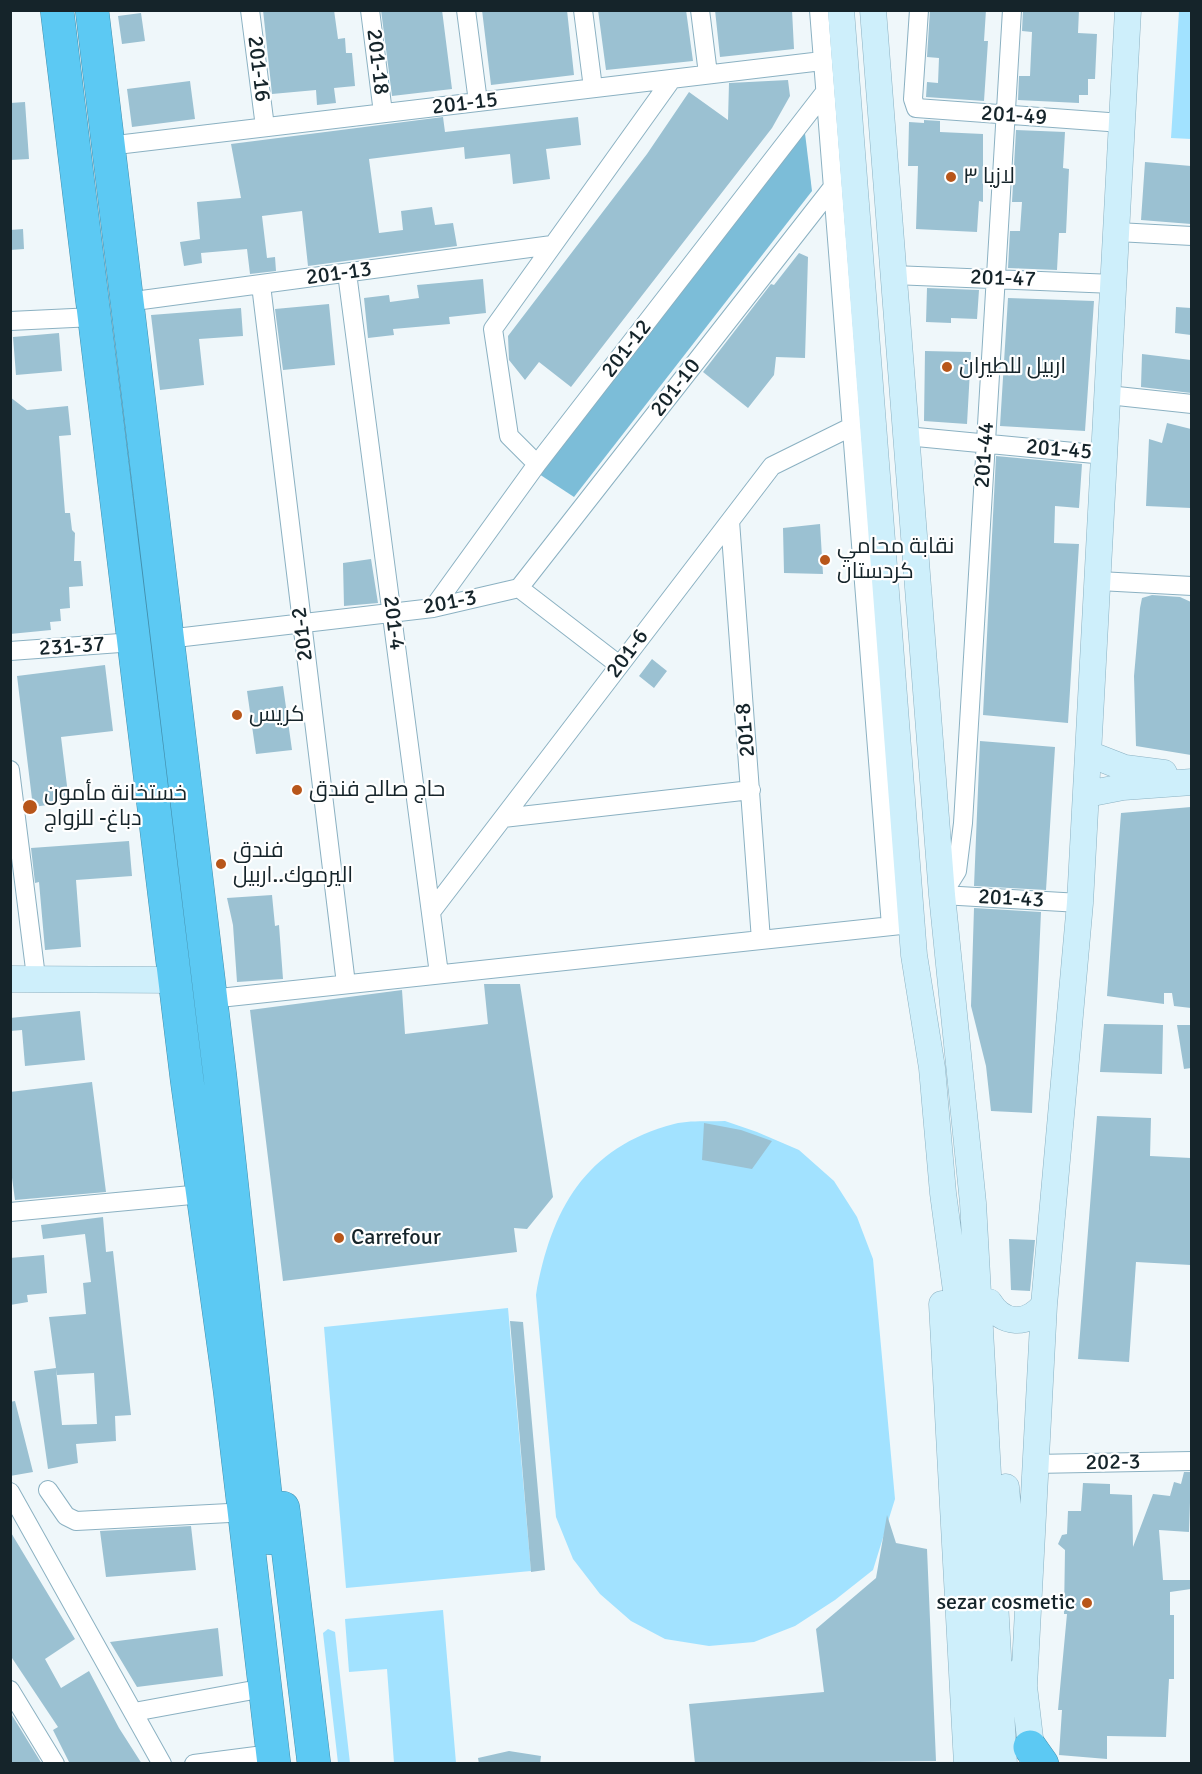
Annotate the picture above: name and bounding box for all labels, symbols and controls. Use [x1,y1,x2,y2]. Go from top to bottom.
street label: 201-18 [360,28,394,96]
street label: 201-16 [241,35,275,103]
street label: 201-15 [431,87,499,121]
street label: 201-49 [980,101,1048,131]
place label: لازیا ٣ [963,164,1015,190]
marker: لازیا ٣ [944,170,958,184]
street label: 201-13 [304,256,374,292]
street label: 201-47 [969,265,1037,293]
street label: 201-12 [596,315,658,383]
street label: 201-10 [645,354,707,422]
place label: اربيل للطيران [959,354,1066,380]
marker: اربيل للطيران [940,360,954,374]
street label: 201-44 [970,421,1000,489]
street label: 201-45 [1025,434,1093,466]
place label: نقابة محامي كردستان [837,534,954,586]
marker: نقابة محامي كردستان [818,553,832,567]
street label: 201-3 [421,585,479,621]
street label: 201-4 [377,594,409,652]
street label: 201-2 [287,605,319,663]
street label: 201-6 [601,624,655,684]
street label: 231-37 [38,632,106,662]
place label: كريس [249,702,304,728]
street label: 201-8 [730,702,762,758]
marker: كريس [230,708,244,722]
place label: حاج صالح فندق [309,777,445,803]
place label: خستخانة مأمون دباغ- للزواج [44,781,187,832]
marker: حاج صالح فندق [290,783,304,797]
marker: خستخانة مأمون دباغ- للزواج [21,798,39,816]
place label: فندق اليرموك..اربيل [233,838,353,890]
marker: فندق اليرموك..اربيل [214,857,228,871]
street label: 201-43 [977,884,1045,914]
place label: Carrefour [351,1225,441,1251]
marker: Carrefour [332,1231,346,1245]
street label: 202-3 [1085,1449,1141,1477]
place label: sezar cosmetic [936,1590,1075,1616]
marker: sezar cosmetic [1080,1596,1094,1610]

